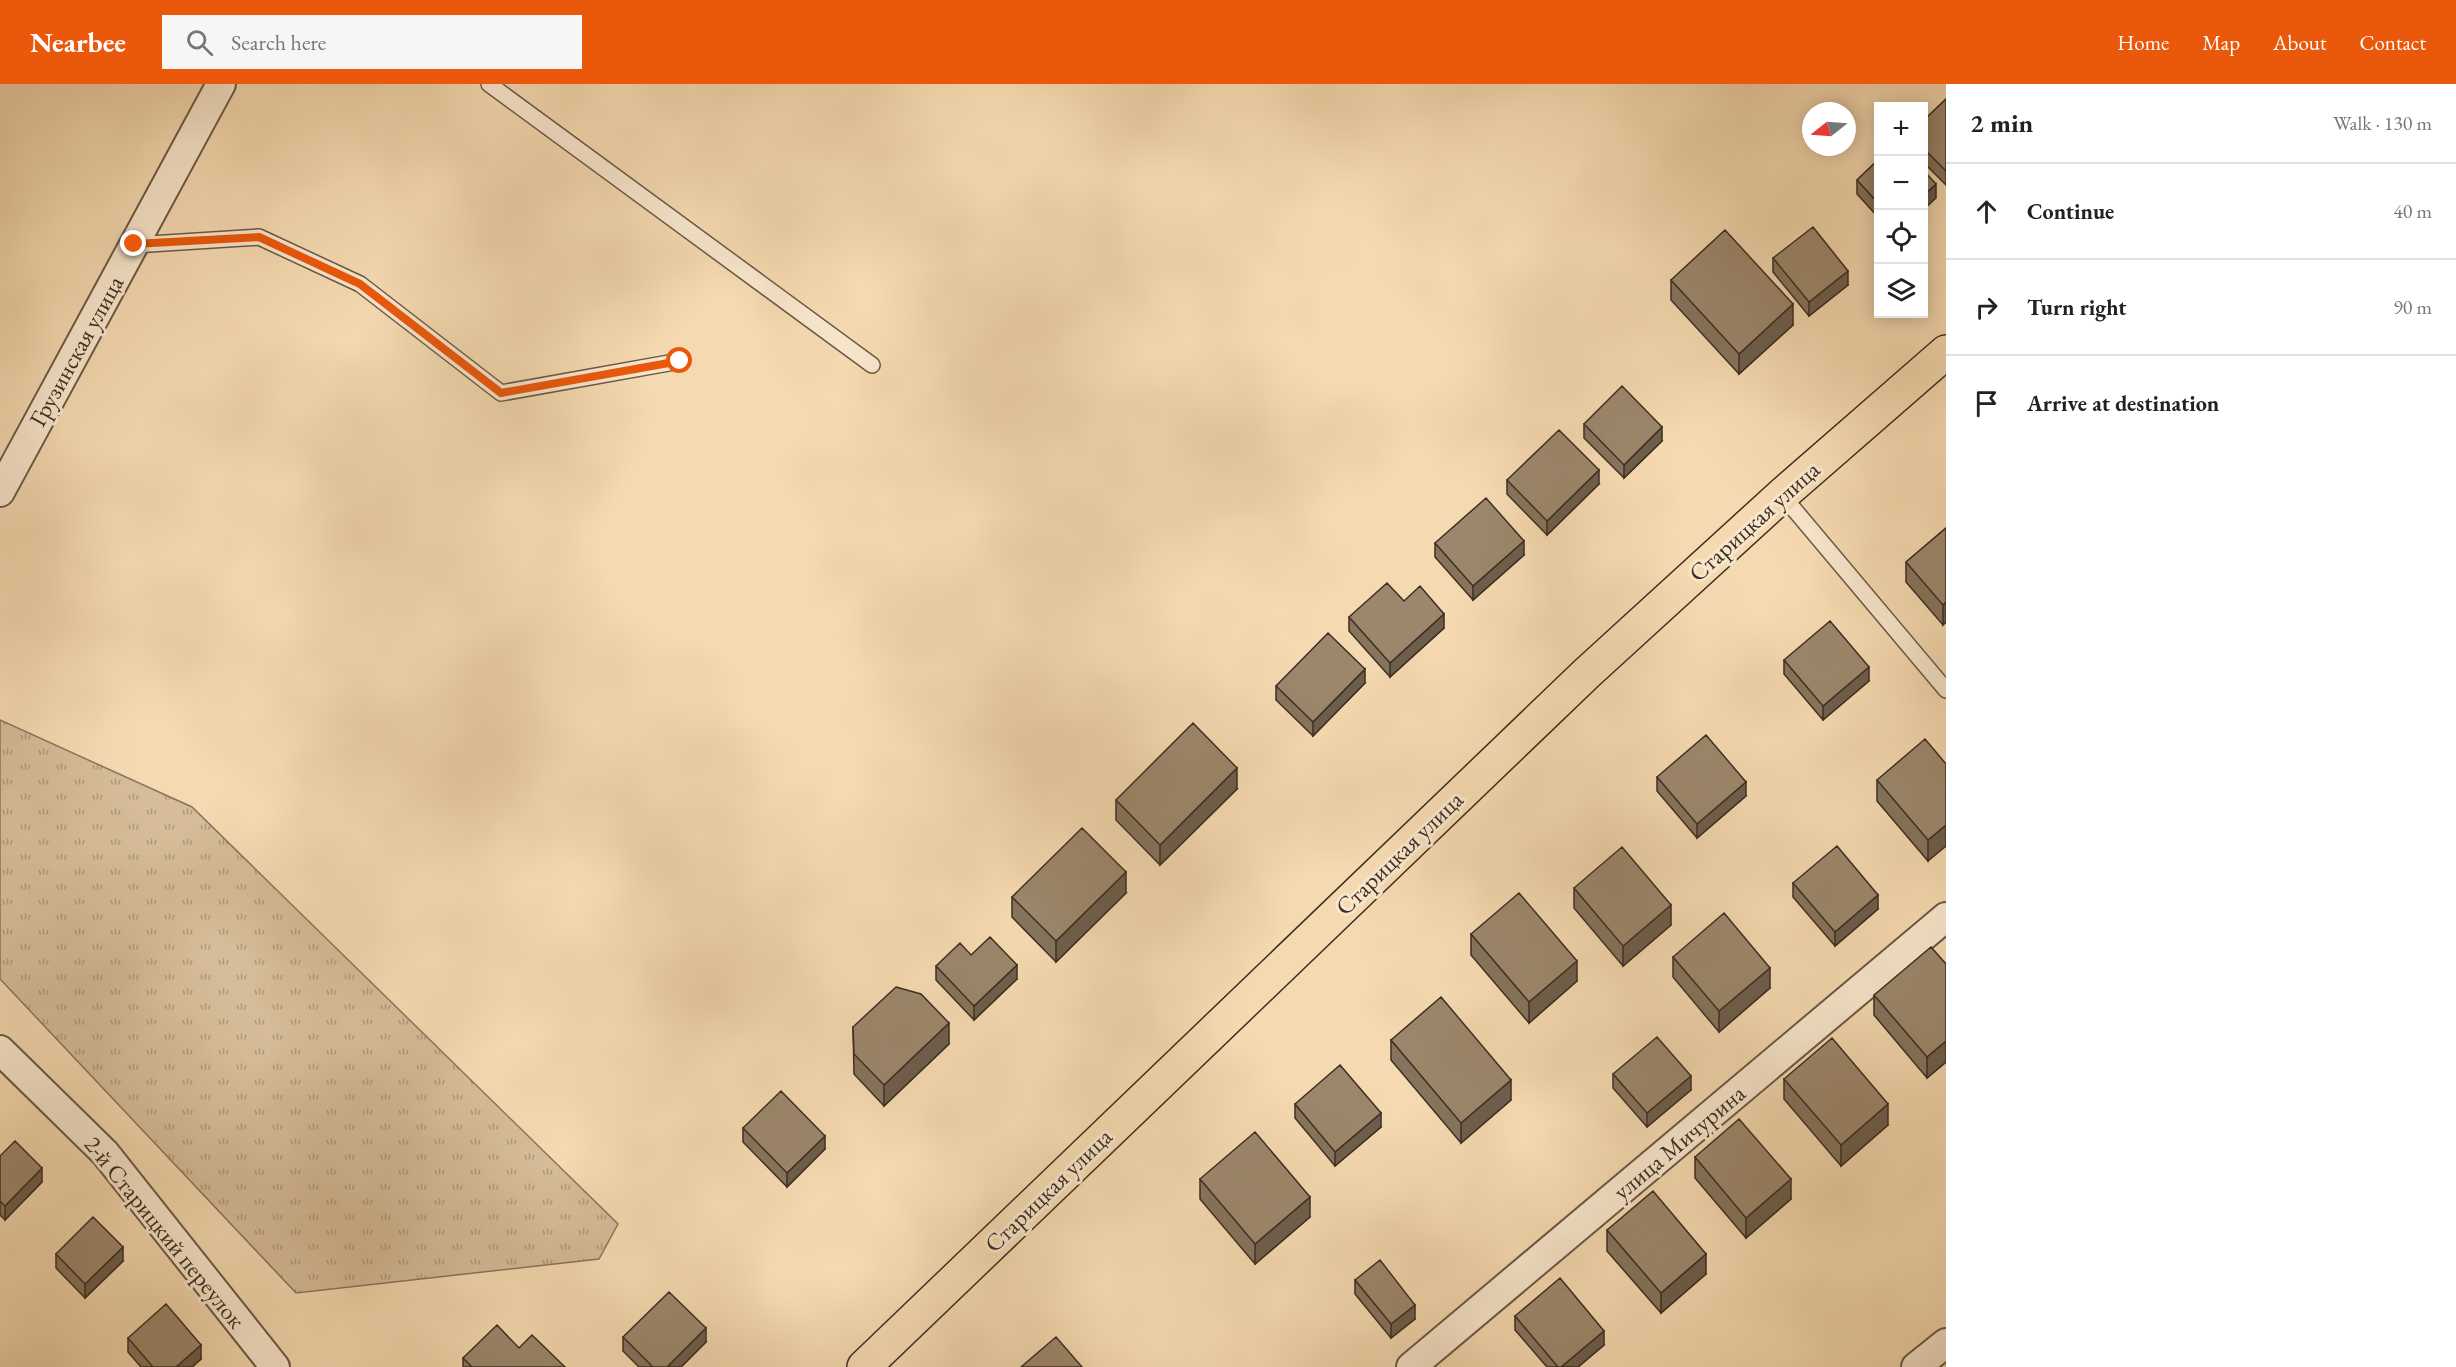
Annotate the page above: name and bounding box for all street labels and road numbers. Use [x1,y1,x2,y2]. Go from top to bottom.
street label: Грузинская улица [22,270,130,432]
street label: Старицкая улица [1682,454,1826,588]
street label: Старицкая улица [1328,784,1470,922]
street label: улица Мичурина [1606,1077,1752,1206]
street label: Старицкая улица [977,1121,1119,1259]
street label: 2-й Старицкий переулок [78,1129,253,1335]

